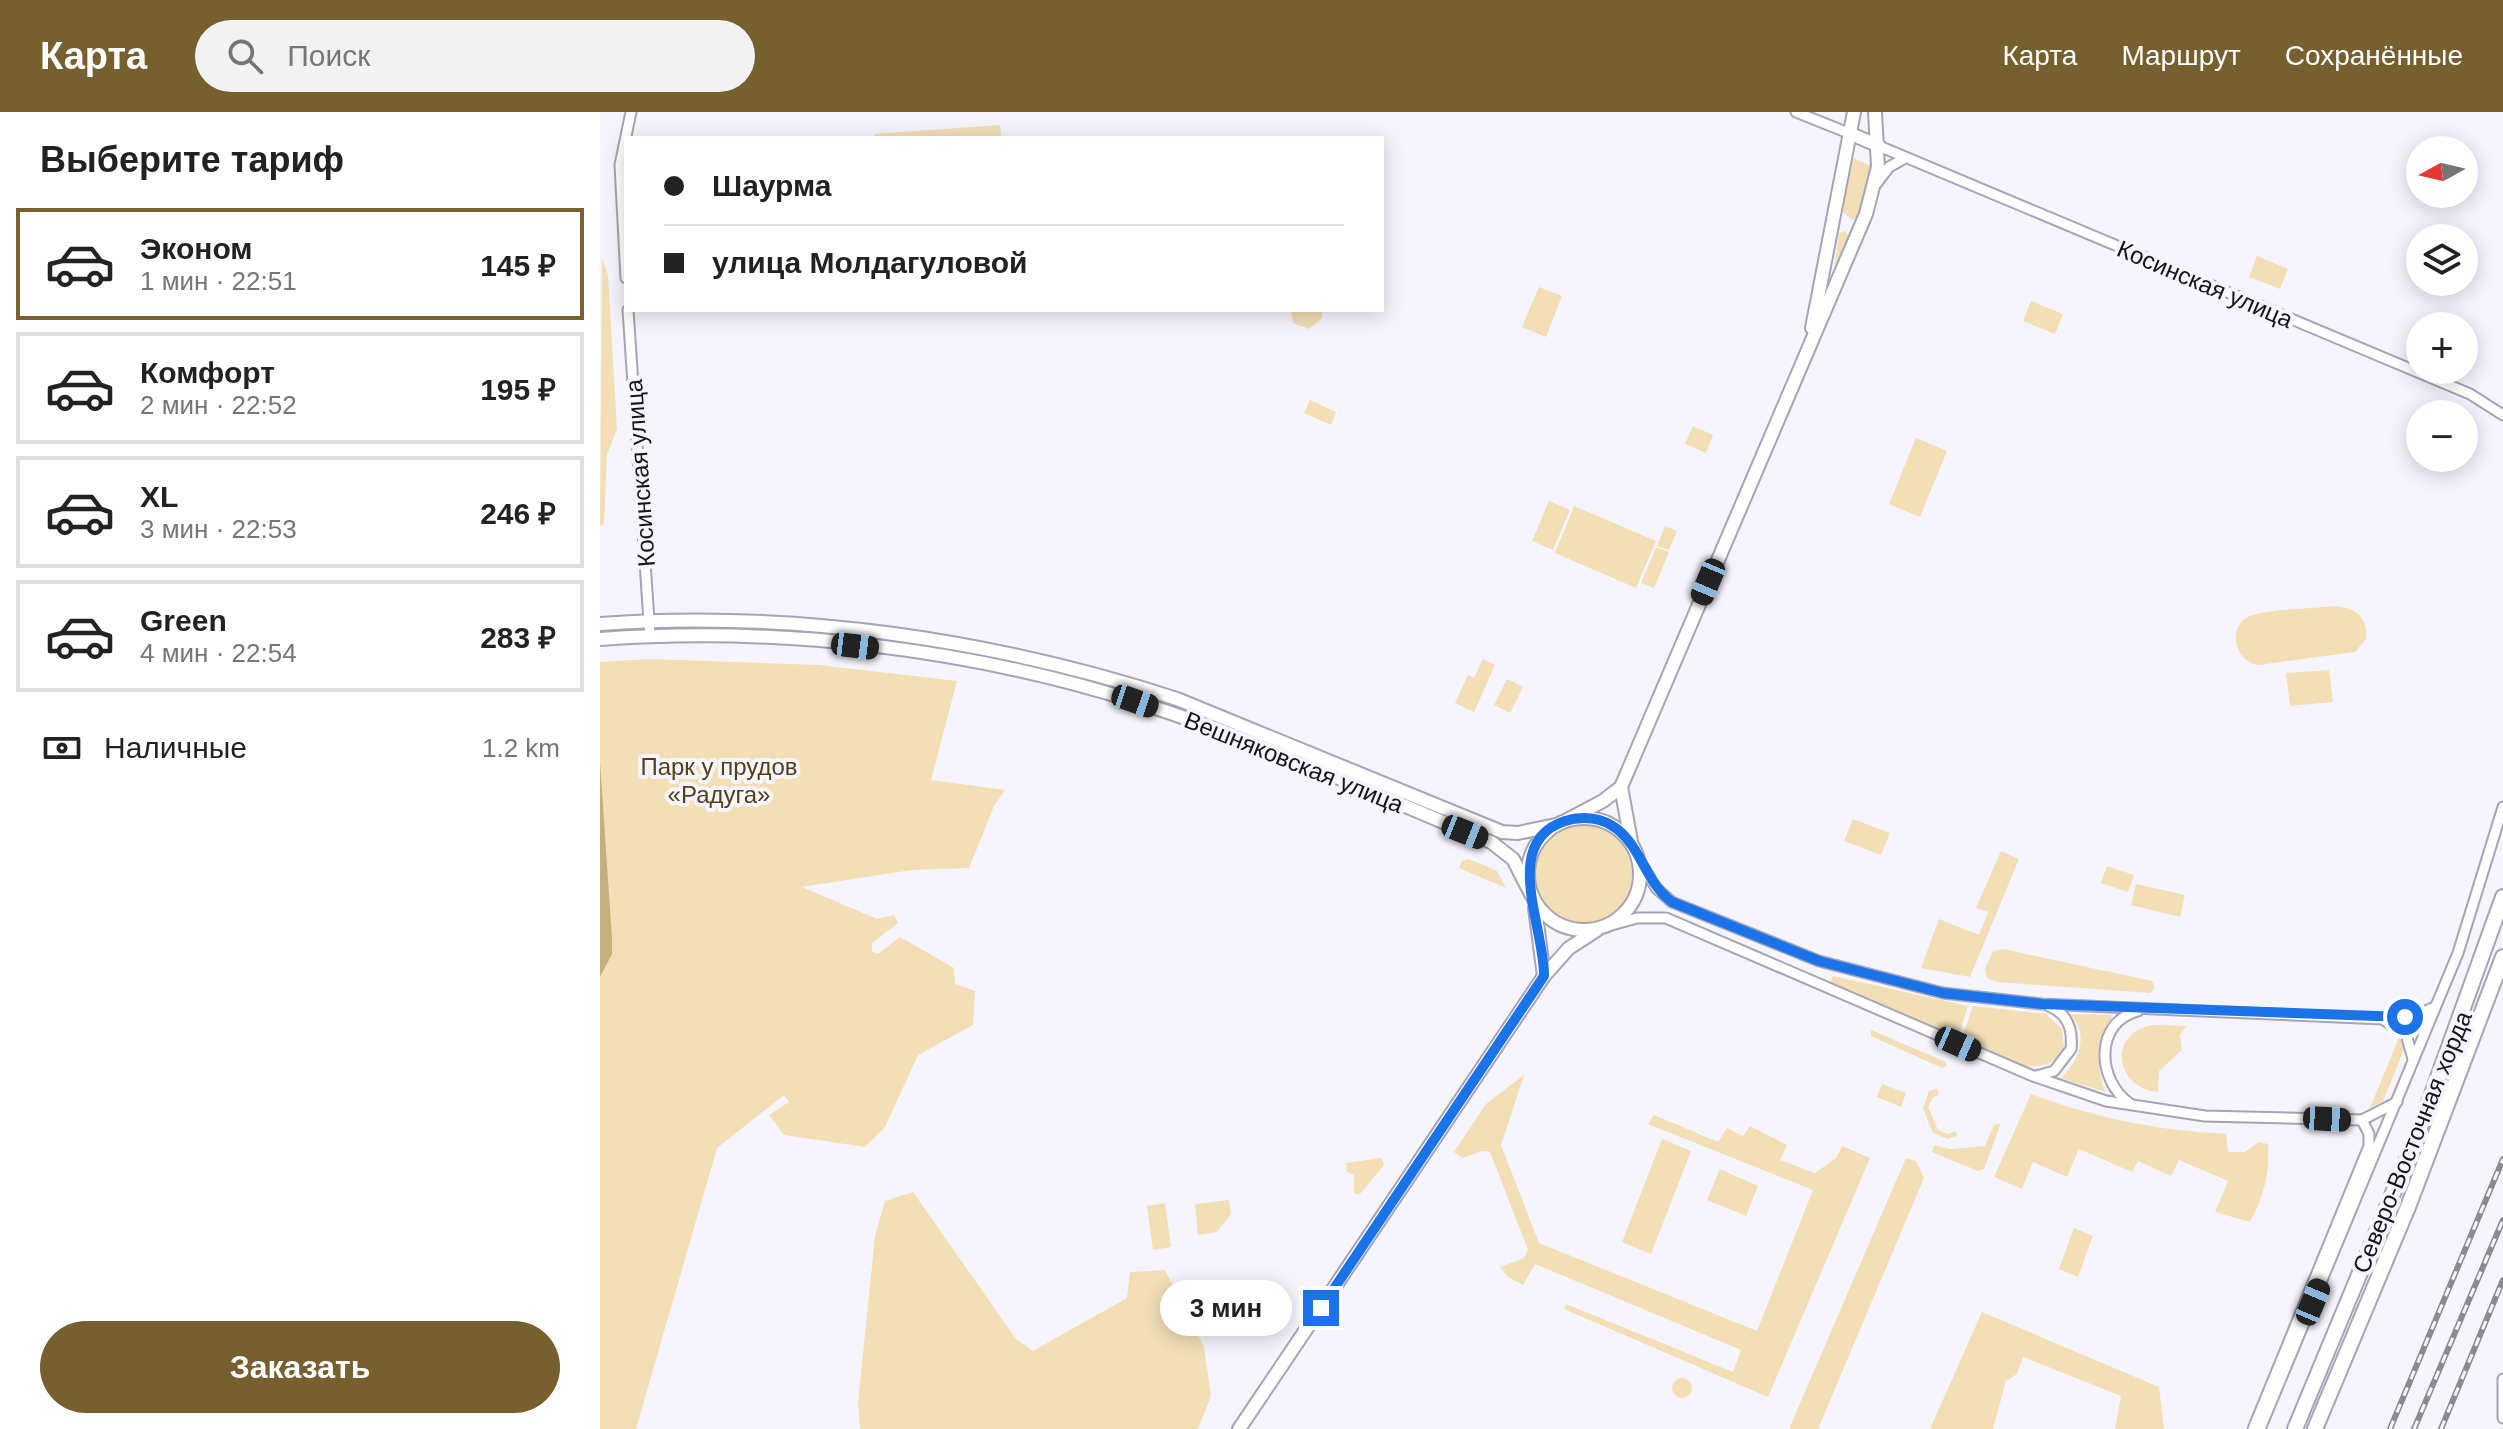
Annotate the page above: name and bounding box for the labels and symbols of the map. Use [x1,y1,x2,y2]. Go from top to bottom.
north arrow [2406,136,2478,208]
street label: Косинская улица [2113,235,2297,333]
street label: Косинская улица [620,378,660,568]
car [1688,555,1728,609]
car [830,631,880,661]
car [1108,682,1162,720]
street label: Вешняковская улица [1181,706,1408,818]
park label: Парк у прудов «Радуга» [640,753,798,808]
car [1438,812,1492,852]
route start [2387,999,2423,1035]
street label: Северо-Восточная хорда [2347,1006,2477,1277]
car [1931,1023,1985,1065]
car [2302,1106,2352,1132]
car [2293,1275,2333,1329]
callout: 3 мин [1161,1280,1293,1336]
route end [1303,1290,1339,1326]

